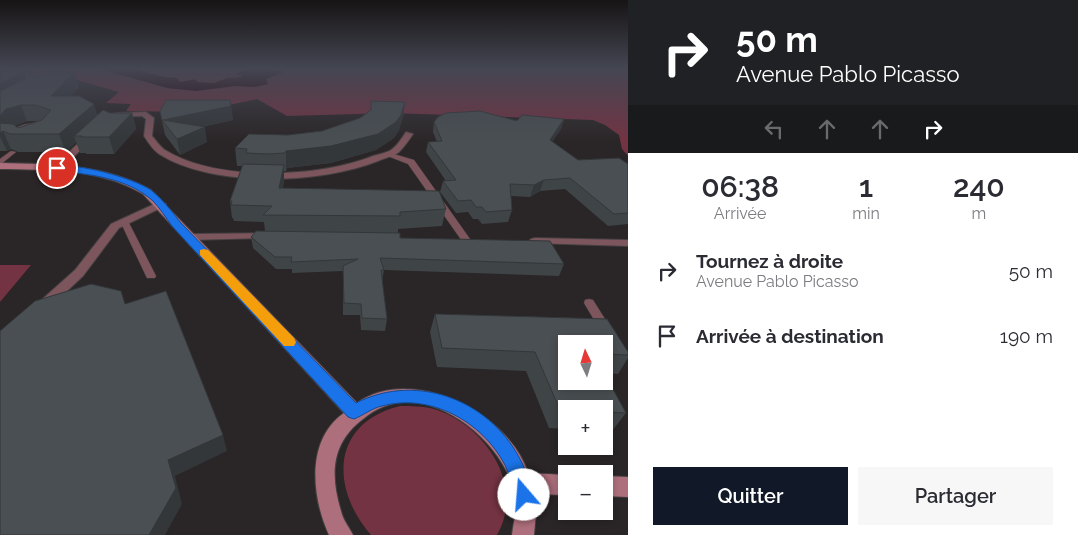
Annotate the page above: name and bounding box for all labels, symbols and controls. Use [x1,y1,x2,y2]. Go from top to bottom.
text: 50 m [736,19,818,60]
icon: right [653,20,718,85]
text: Avenue Pablo Picasso [736,61,960,87]
icon: left [760,115,788,143]
icon: ahead [813,115,841,143]
icon: ahead [866,115,894,143]
icon: right [919,115,947,143]
pin [36,147,78,189]
icon: arrive [43,154,71,182]
text: 06:38 [701,169,779,204]
text: 1 [859,169,873,204]
text: 240 [953,169,1005,204]
text: Arrivée [714,204,766,223]
text: min [852,204,880,223]
text: m [972,204,986,223]
text: Tournez à droite [696,250,843,272]
icon: right [653,257,681,285]
text: 50 m [1009,260,1053,282]
text: Avenue Pablo Picasso [696,272,859,291]
icon: arrive [653,322,681,350]
text: Arrivée à destination [696,325,884,347]
text: 190 m [1000,325,1053,347]
north arrow [558,335,612,390]
map controls [558,335,613,520]
button: + [558,400,613,455]
button: − [558,465,613,520]
button: Quitter [653,467,848,525]
button: Partager [858,467,1053,525]
position arrow [497,468,549,520]

